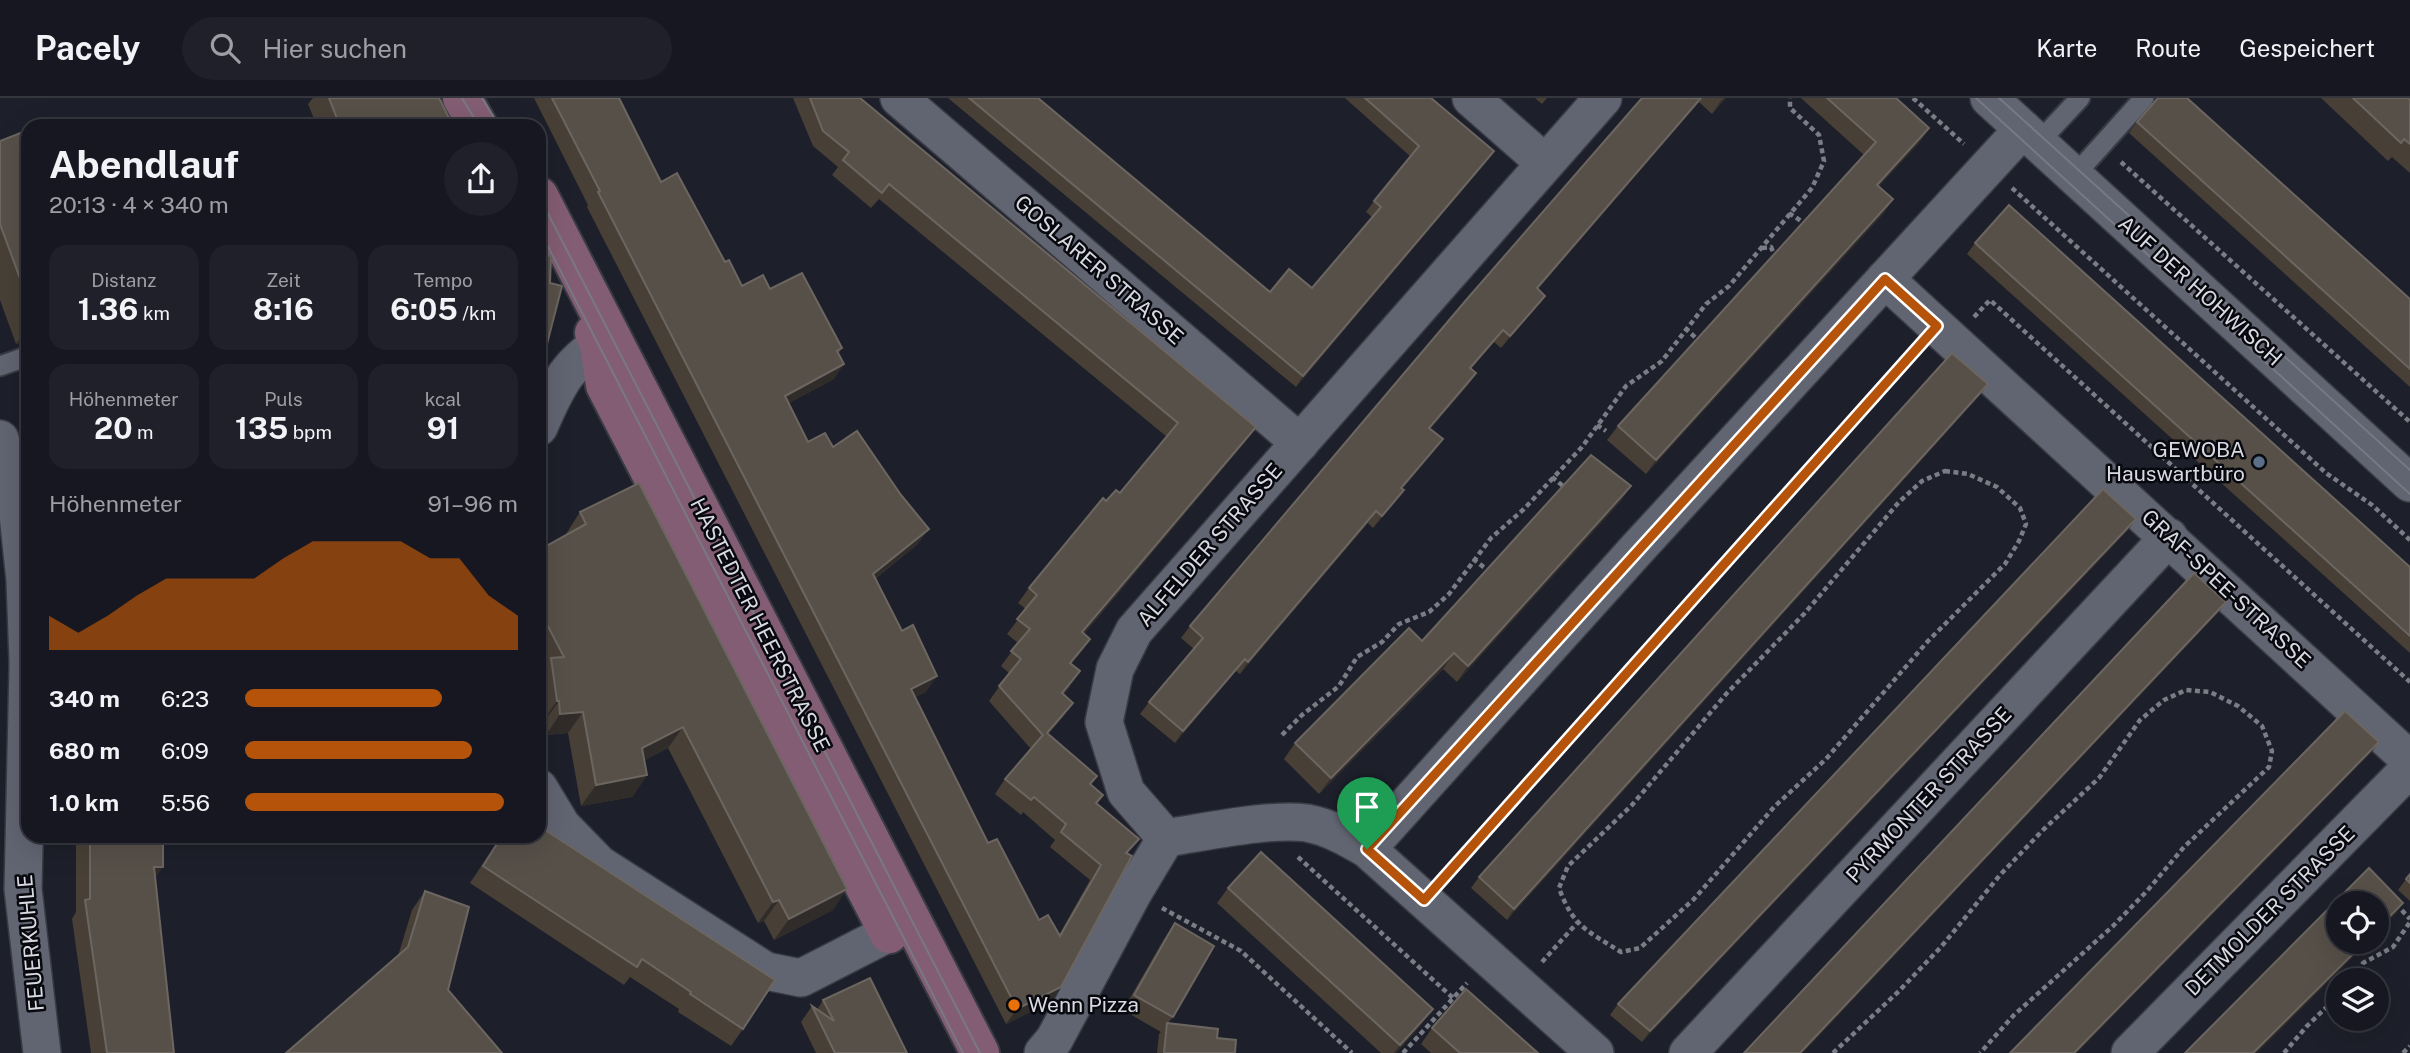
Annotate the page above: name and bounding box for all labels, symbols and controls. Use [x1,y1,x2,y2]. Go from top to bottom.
search box [182,17,672,80]
text: Pacely [35,29,140,67]
icon: search [206,29,244,67]
text: Hier suchen [262,33,407,64]
text: Karte [2036,34,2097,62]
text: Route [2135,34,2201,62]
text: Gespeichert [2239,34,2375,62]
text: Abendlauf [49,142,239,187]
button: share [444,142,518,216]
street label: GOSLARER STRASSE [1010,190,1189,350]
text: 20:13 · 4 × 340 m [49,191,229,218]
street label: AUF DER HOHWISCH [2113,211,2287,371]
text: Distanz [91,269,156,291]
text: Zeit [266,269,301,291]
text: Tempo [414,269,473,291]
text: 1.36 [78,291,138,327]
text: 8:16 [253,291,314,327]
text: 6:05 [390,291,458,327]
text: km [138,302,170,324]
text: /km [458,302,496,324]
text: Höhenmeter [69,388,179,410]
text: Puls [264,388,303,410]
text: kcal [425,388,462,410]
text: 20 [94,410,132,446]
text: 135 [235,410,288,446]
text: 91 [427,410,459,446]
text: m [132,421,154,443]
text: bpm [288,421,332,443]
place label: GEWOBA Hauswartbüro [2106,437,2245,486]
marker: GEWOBA Hauswartbüro [2251,454,2267,470]
street label: ALFELDER STRASSE [1132,458,1287,631]
text: Höhenmeter [49,490,182,517]
text: 91–96 m [427,490,518,517]
street label: HASTEDTER HEERSTRASSE [685,494,835,756]
street label: GRAF-SPEE-STRASSE [2137,504,2316,673]
text: 340 m [49,685,120,712]
text: 6:23 [161,685,209,712]
street label: PYRMONTER STRASSE [1841,702,2017,888]
text: 680 m [49,737,120,764]
text: 6:09 [161,737,209,764]
pin [1337,777,1397,849]
icon: arrive [1348,788,1386,826]
text: 1.0 km [49,789,119,816]
text: 5:56 [161,789,210,816]
street label: DETMOLDER STRASSE [2180,821,2360,1001]
street label: FEUERKUHLE [12,873,49,1013]
map controls [2326,891,2389,1031]
button: locate [2326,891,2389,954]
button: layers [2326,968,2389,1031]
place label: Wenn Pizza [1028,992,1139,1017]
marker: Wenn Pizza [1006,997,1022,1013]

